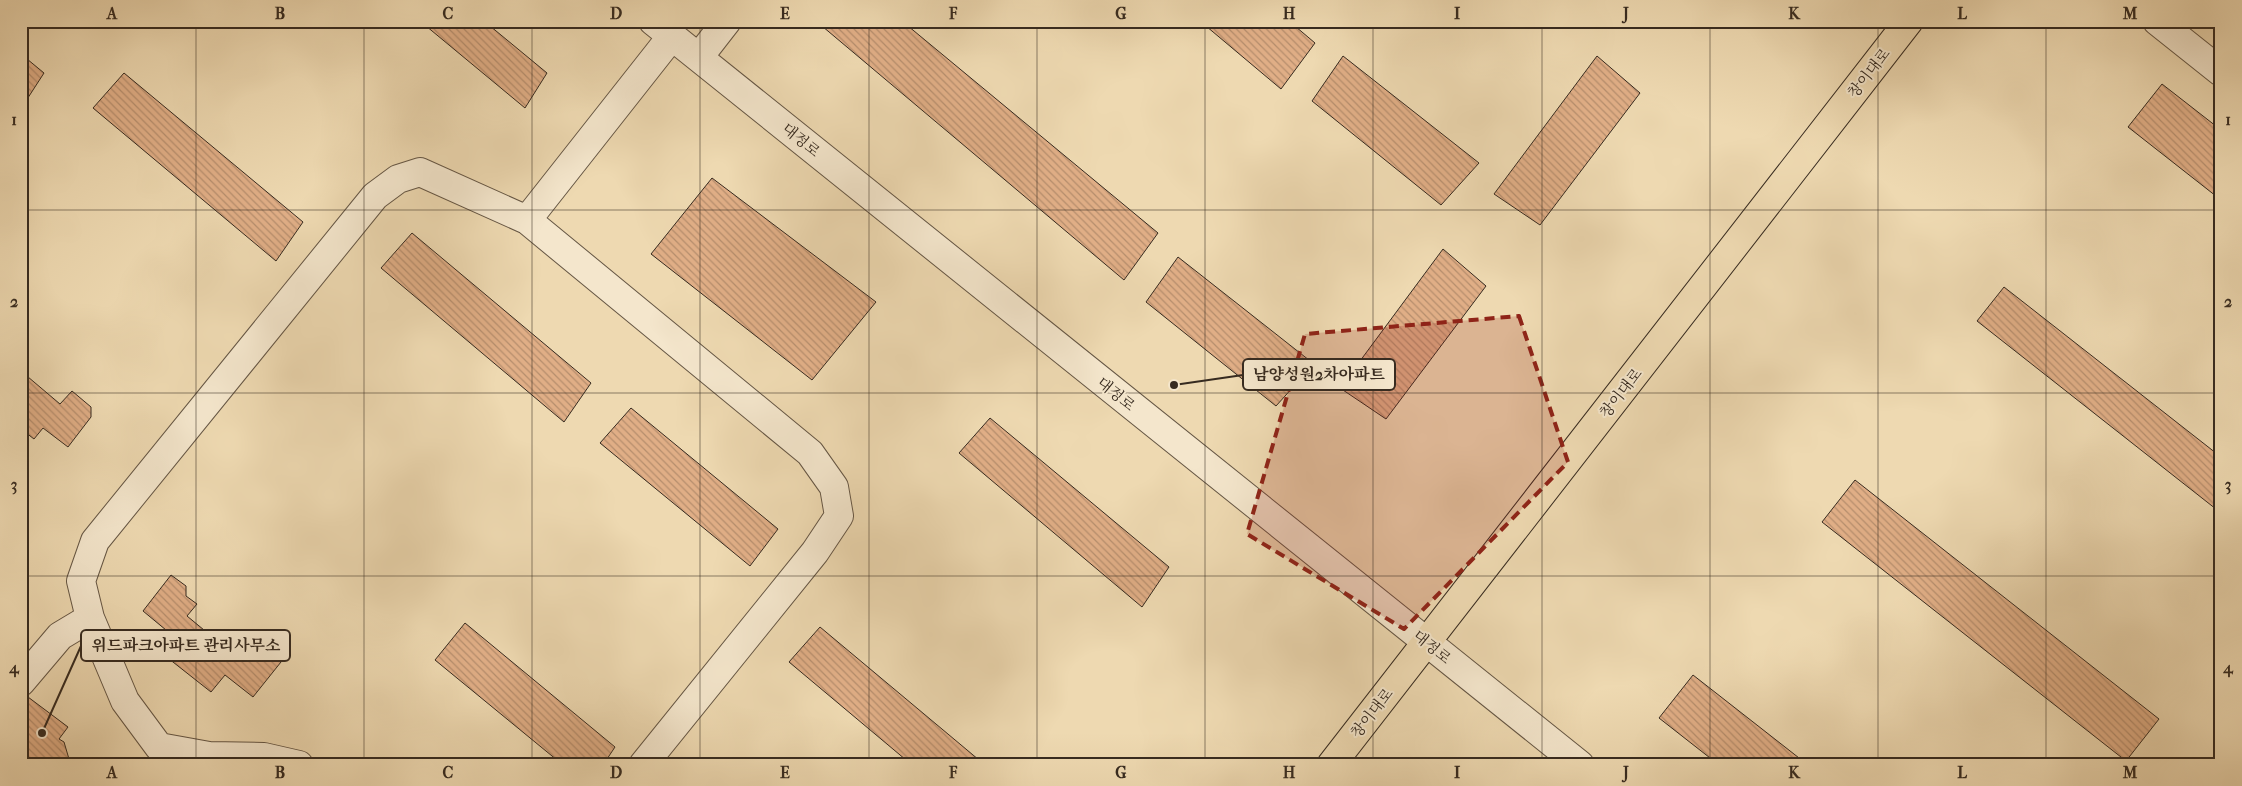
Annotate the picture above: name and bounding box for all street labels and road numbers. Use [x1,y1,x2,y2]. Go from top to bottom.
street label: 창이대로 [1844,44,1894,101]
street label: 대정로 [778,119,824,161]
street label: 창이대로 [1596,364,1646,421]
street label: 대정로 [1093,373,1139,415]
street label: 대정로 [1409,626,1455,668]
street label: 창이대로 [1347,684,1397,741]

